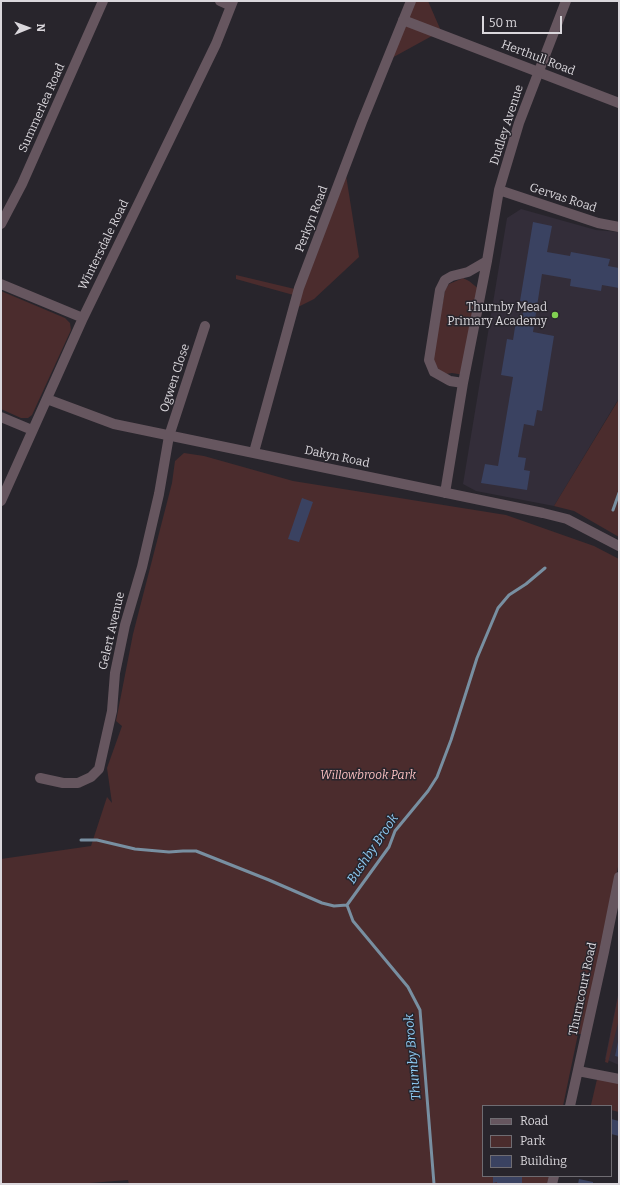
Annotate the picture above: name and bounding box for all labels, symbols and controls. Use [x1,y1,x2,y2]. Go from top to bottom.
north arrow [8,8,48,48]
scale bar [484,8,564,34]
text: 50 m [489,16,517,30]
text: N [34,23,47,32]
street label: Herthull Road [499,37,577,79]
street label: Summerlea Road [16,61,68,155]
street label: Dudley Avenue [487,83,527,167]
street label: Gervas Road [528,180,598,216]
street label: Perkyn Road [293,184,331,254]
street label: Wintersdale Road [76,197,132,293]
place label: Thurnby Mead Primary Academy [447,301,547,329]
marker: Thurnby Mead Primary Academy [550,310,560,320]
street label: Ogwen Close [157,342,193,414]
street label: Dakyn Road [303,443,371,471]
street label: Gelert Avenue [96,591,128,671]
park label: Willowbrook Park [320,769,416,783]
water label: Bushby Brook [344,811,402,887]
street label: Thurncourt Road [566,941,600,1037]
water label: Thurnby Brook [401,1013,425,1101]
legend [482,1105,612,1177]
text: Road [520,1114,548,1128]
text: Park [520,1134,545,1148]
text: Building [520,1154,567,1168]

